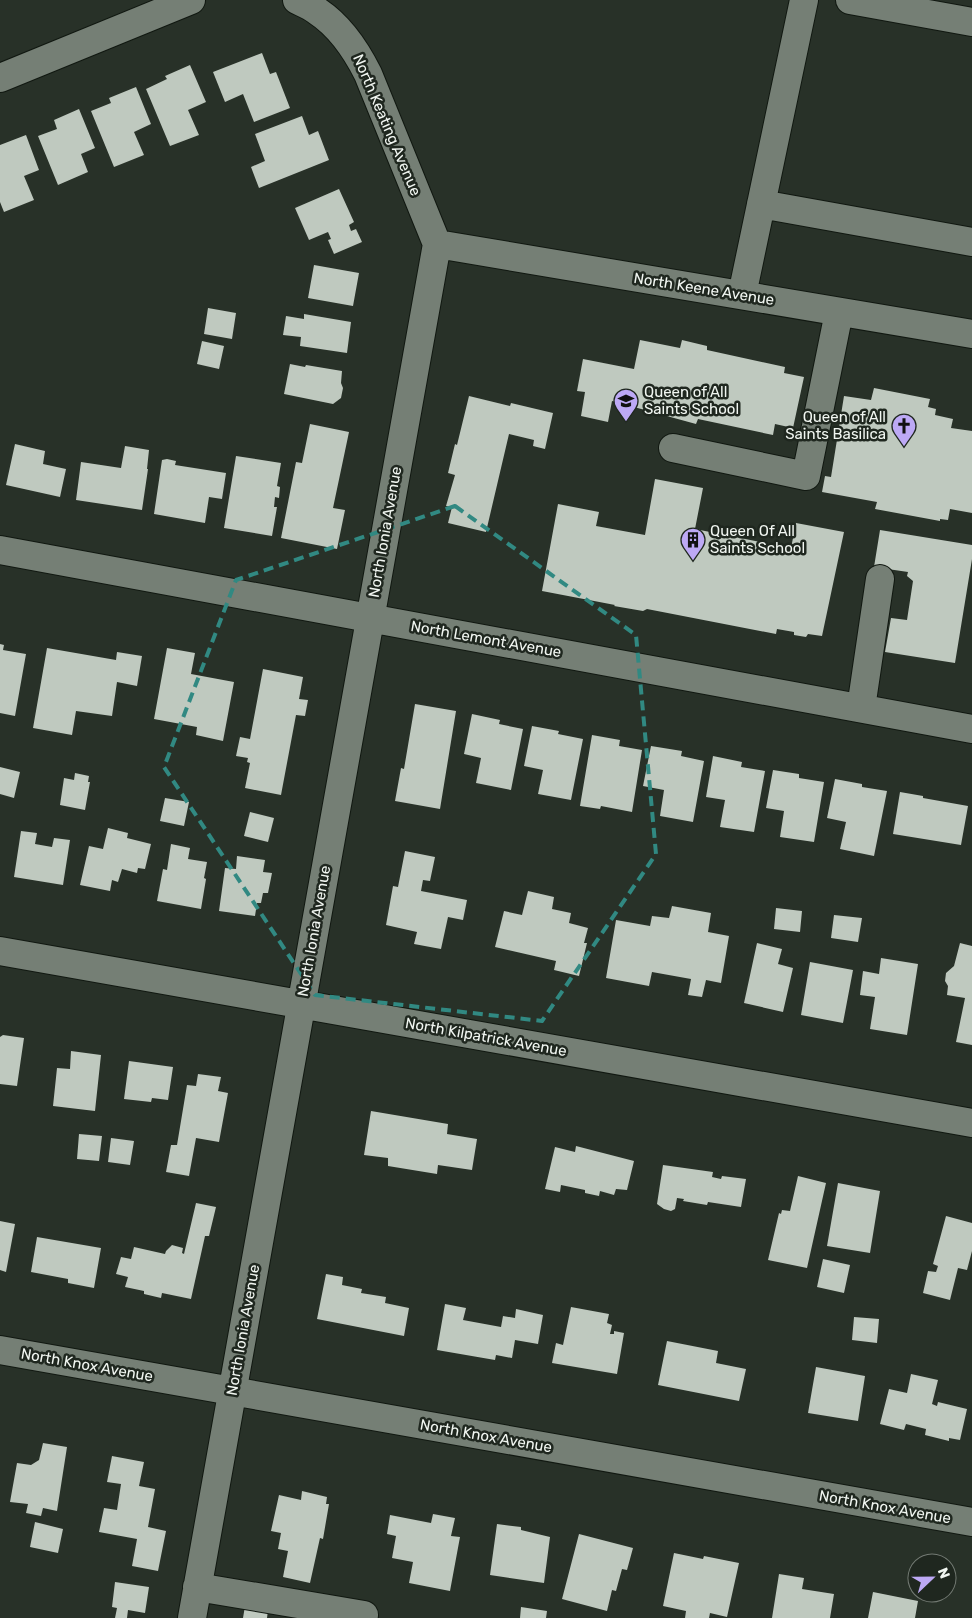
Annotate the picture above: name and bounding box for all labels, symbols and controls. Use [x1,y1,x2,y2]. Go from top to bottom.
street label: North Keating Avenue [349,52,425,198]
street label: North Keene Avenue [632,269,776,309]
place label: Queen of All Saints School [644,383,739,418]
school or university icon: Queen of All Saints School [613,388,639,422]
place label: Queen of All Saints Basilica [785,408,886,443]
church icon: Queen of All Saints Basilica [891,413,917,447]
street label: North Ionia Avenue [365,465,405,599]
place label: Queen Of All Saints School [710,522,805,557]
building icon: Queen Of All Saints School [680,527,706,561]
street label: North Lemont Avenue [409,617,563,661]
street label: North Ionia Avenue [294,864,334,998]
street label: North Kilpatrick Avenue [404,1014,568,1060]
street label: North Ionia Avenue [223,1263,263,1397]
street label: North Knox Avenue [20,1345,154,1385]
street label: North Knox Avenue [419,1416,553,1456]
street label: North Knox Avenue [818,1487,952,1527]
north arrow [907,1553,957,1603]
text: N [934,1565,953,1581]

